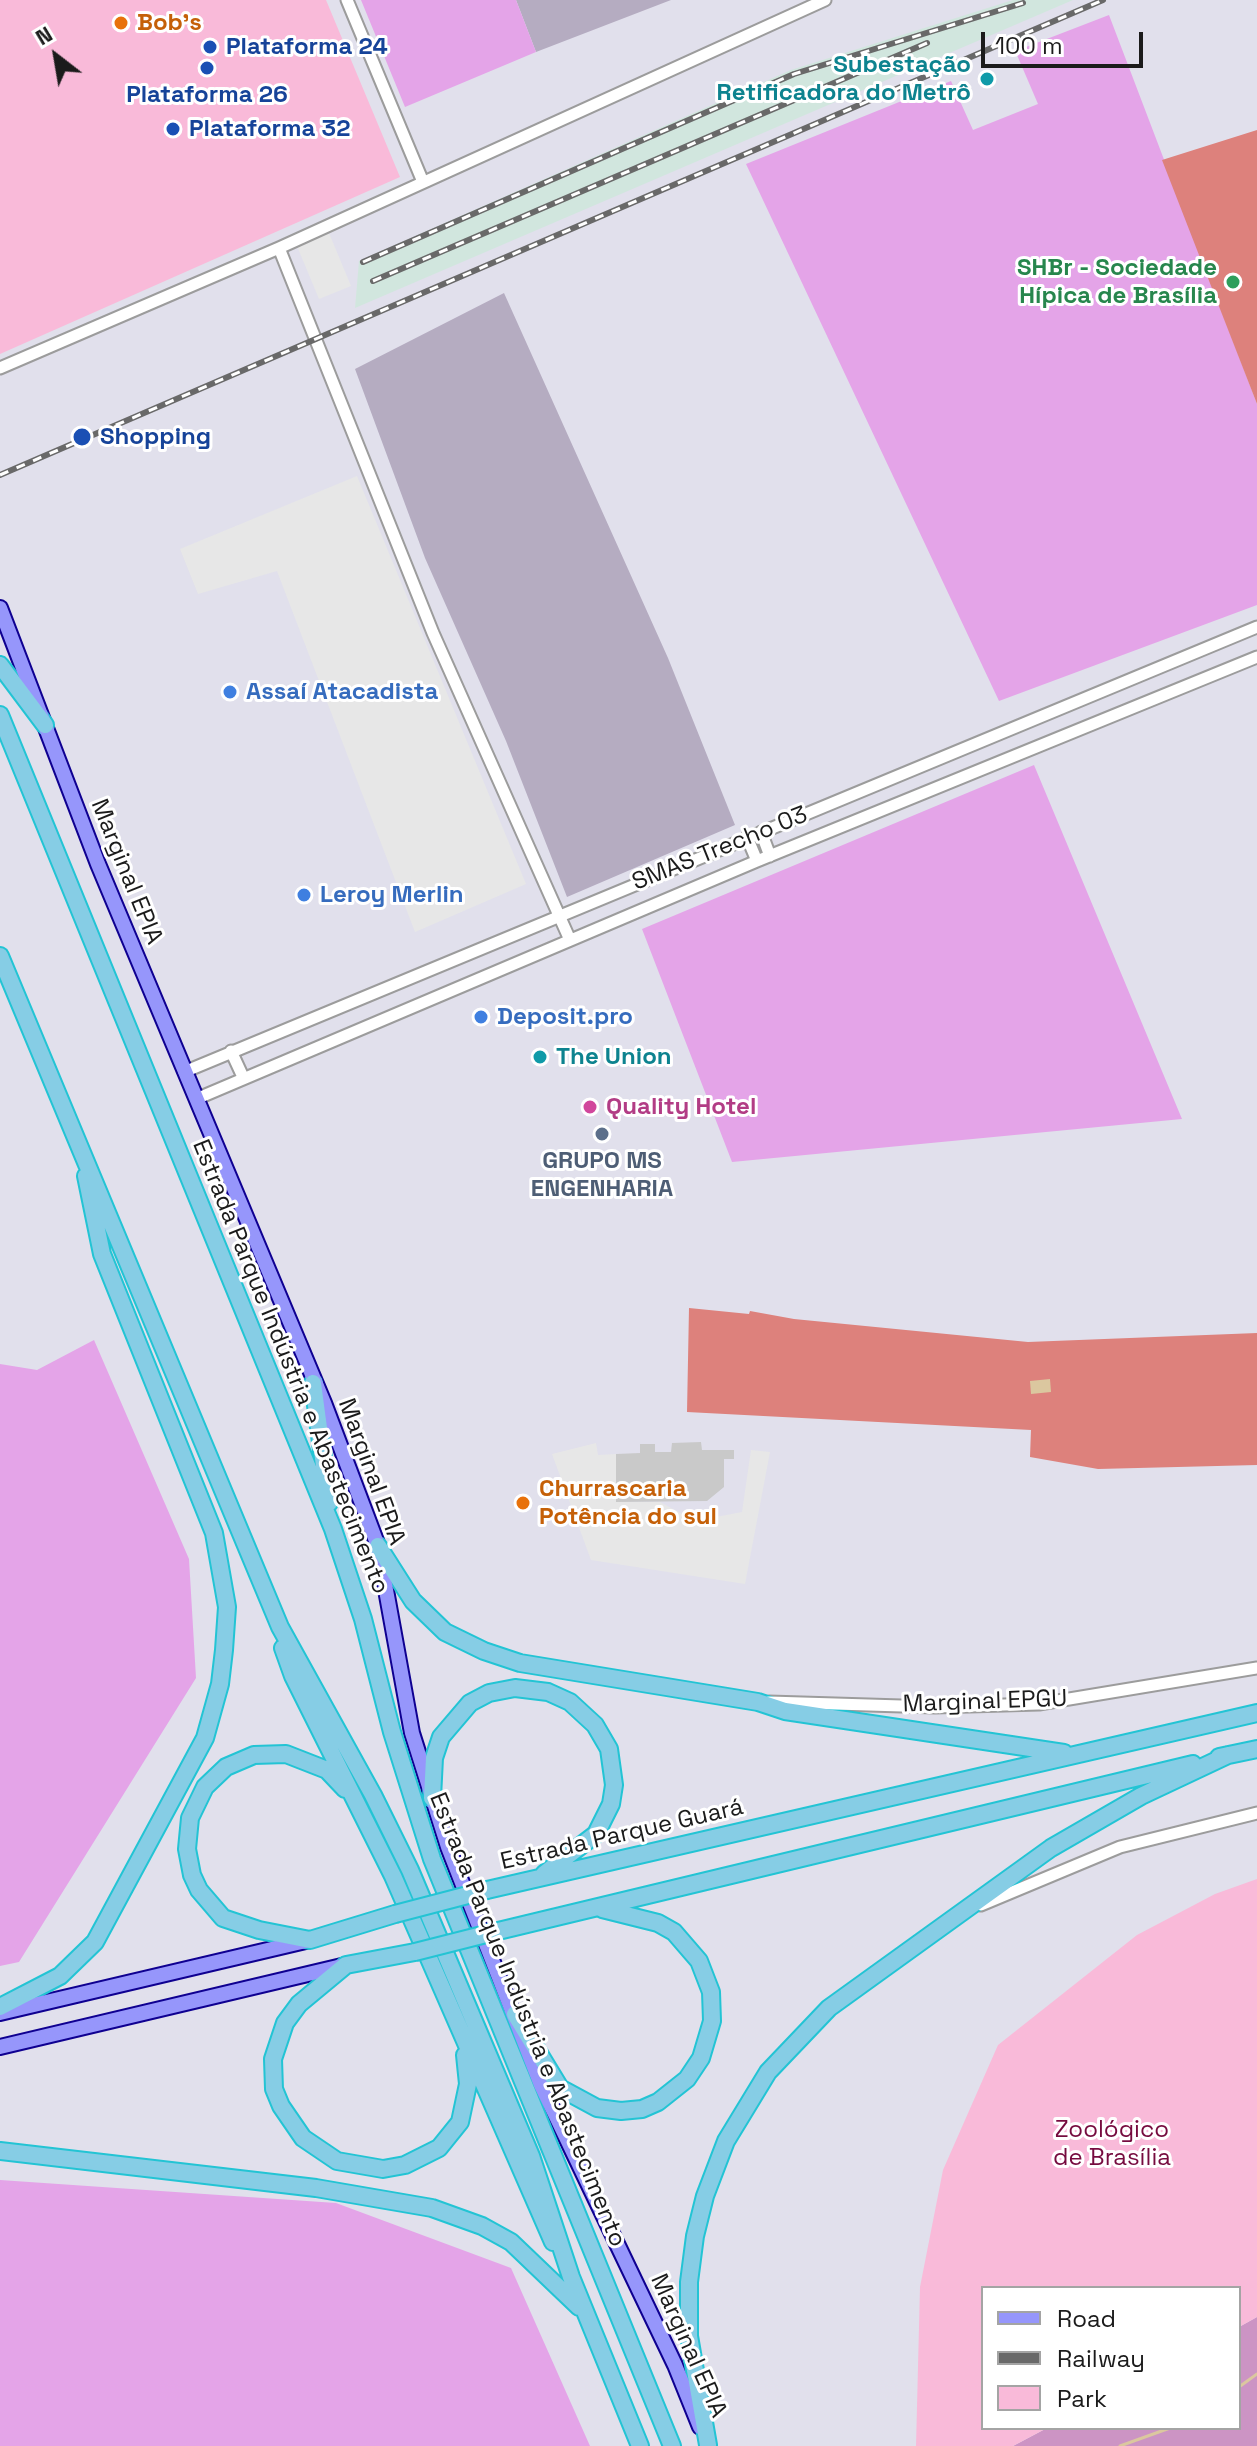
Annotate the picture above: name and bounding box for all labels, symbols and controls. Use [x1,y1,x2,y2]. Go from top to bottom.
place label: Bob's [137,9,202,37]
marker: Bob's [112,14,130,32]
north arrow [16,16,96,96]
scale bar [985,16,1147,66]
text: N [30,20,57,51]
text: 100 m [995,30,1063,61]
place label: Plataforma 24 [226,33,388,61]
marker: Plataforma 24 [201,38,219,56]
place label: Subestação Retificadora do Metrô [717,51,971,107]
marker: Plataforma 26 [198,59,216,77]
marker: Subestação Retificadora do Metrô [978,70,996,88]
place label: Plataforma 26 [126,81,288,109]
place label: Plataforma 32 [189,115,350,143]
marker: Plataforma 32 [164,120,182,138]
place label: SHBr - Sociedade Hípica de Brasília [1017,254,1217,310]
marker: SHBr - Sociedade Hípica de Brasília [1224,273,1242,291]
place label: Shopping [100,423,211,451]
marker: Shopping [71,426,93,448]
place label: Assaí Atacadista [246,678,438,706]
marker: Assaí Atacadista [221,683,239,701]
street label: Marginal EPIA [84,795,168,949]
street label: SMAS Trecho 03 [628,801,812,897]
place label: Leroy Merlin [320,881,464,909]
marker: Leroy Merlin [295,886,313,904]
place label: Deposit.pro [497,1003,633,1031]
marker: Deposit.pro [472,1008,490,1026]
place label: The Union [556,1043,672,1071]
marker: The Union [531,1048,549,1066]
place label: Quality Hotel [606,1093,756,1121]
marker: Quality Hotel [581,1098,599,1116]
marker: GRUPO MS ENGENHARIA [593,1125,611,1143]
street label: Estrada Parque Indústria e Abastecimento [185,1136,395,1598]
place label: GRUPO MS ENGENHARIA [531,1147,673,1203]
street label: Marginal EPIA [331,1395,411,1549]
place label: Churrascaria Potência do sul [539,1475,717,1531]
marker: Churrascaria Potência do sul [514,1494,532,1512]
street label: Marginal EPGU [902,1685,1068,1719]
street label: Estrada Parque Indústria e Abastecimento [422,1789,632,2251]
street label: Estrada Parque Guará [498,1793,746,1877]
park label: Zoológico de Brasília [1053,2116,1171,2172]
street label: Marginal EPIA [644,2270,732,2422]
legend [981,2286,1241,2430]
text: Road [1057,2303,1116,2334]
text: Railway [1057,2343,1145,2374]
text: Park [1057,2383,1107,2414]

